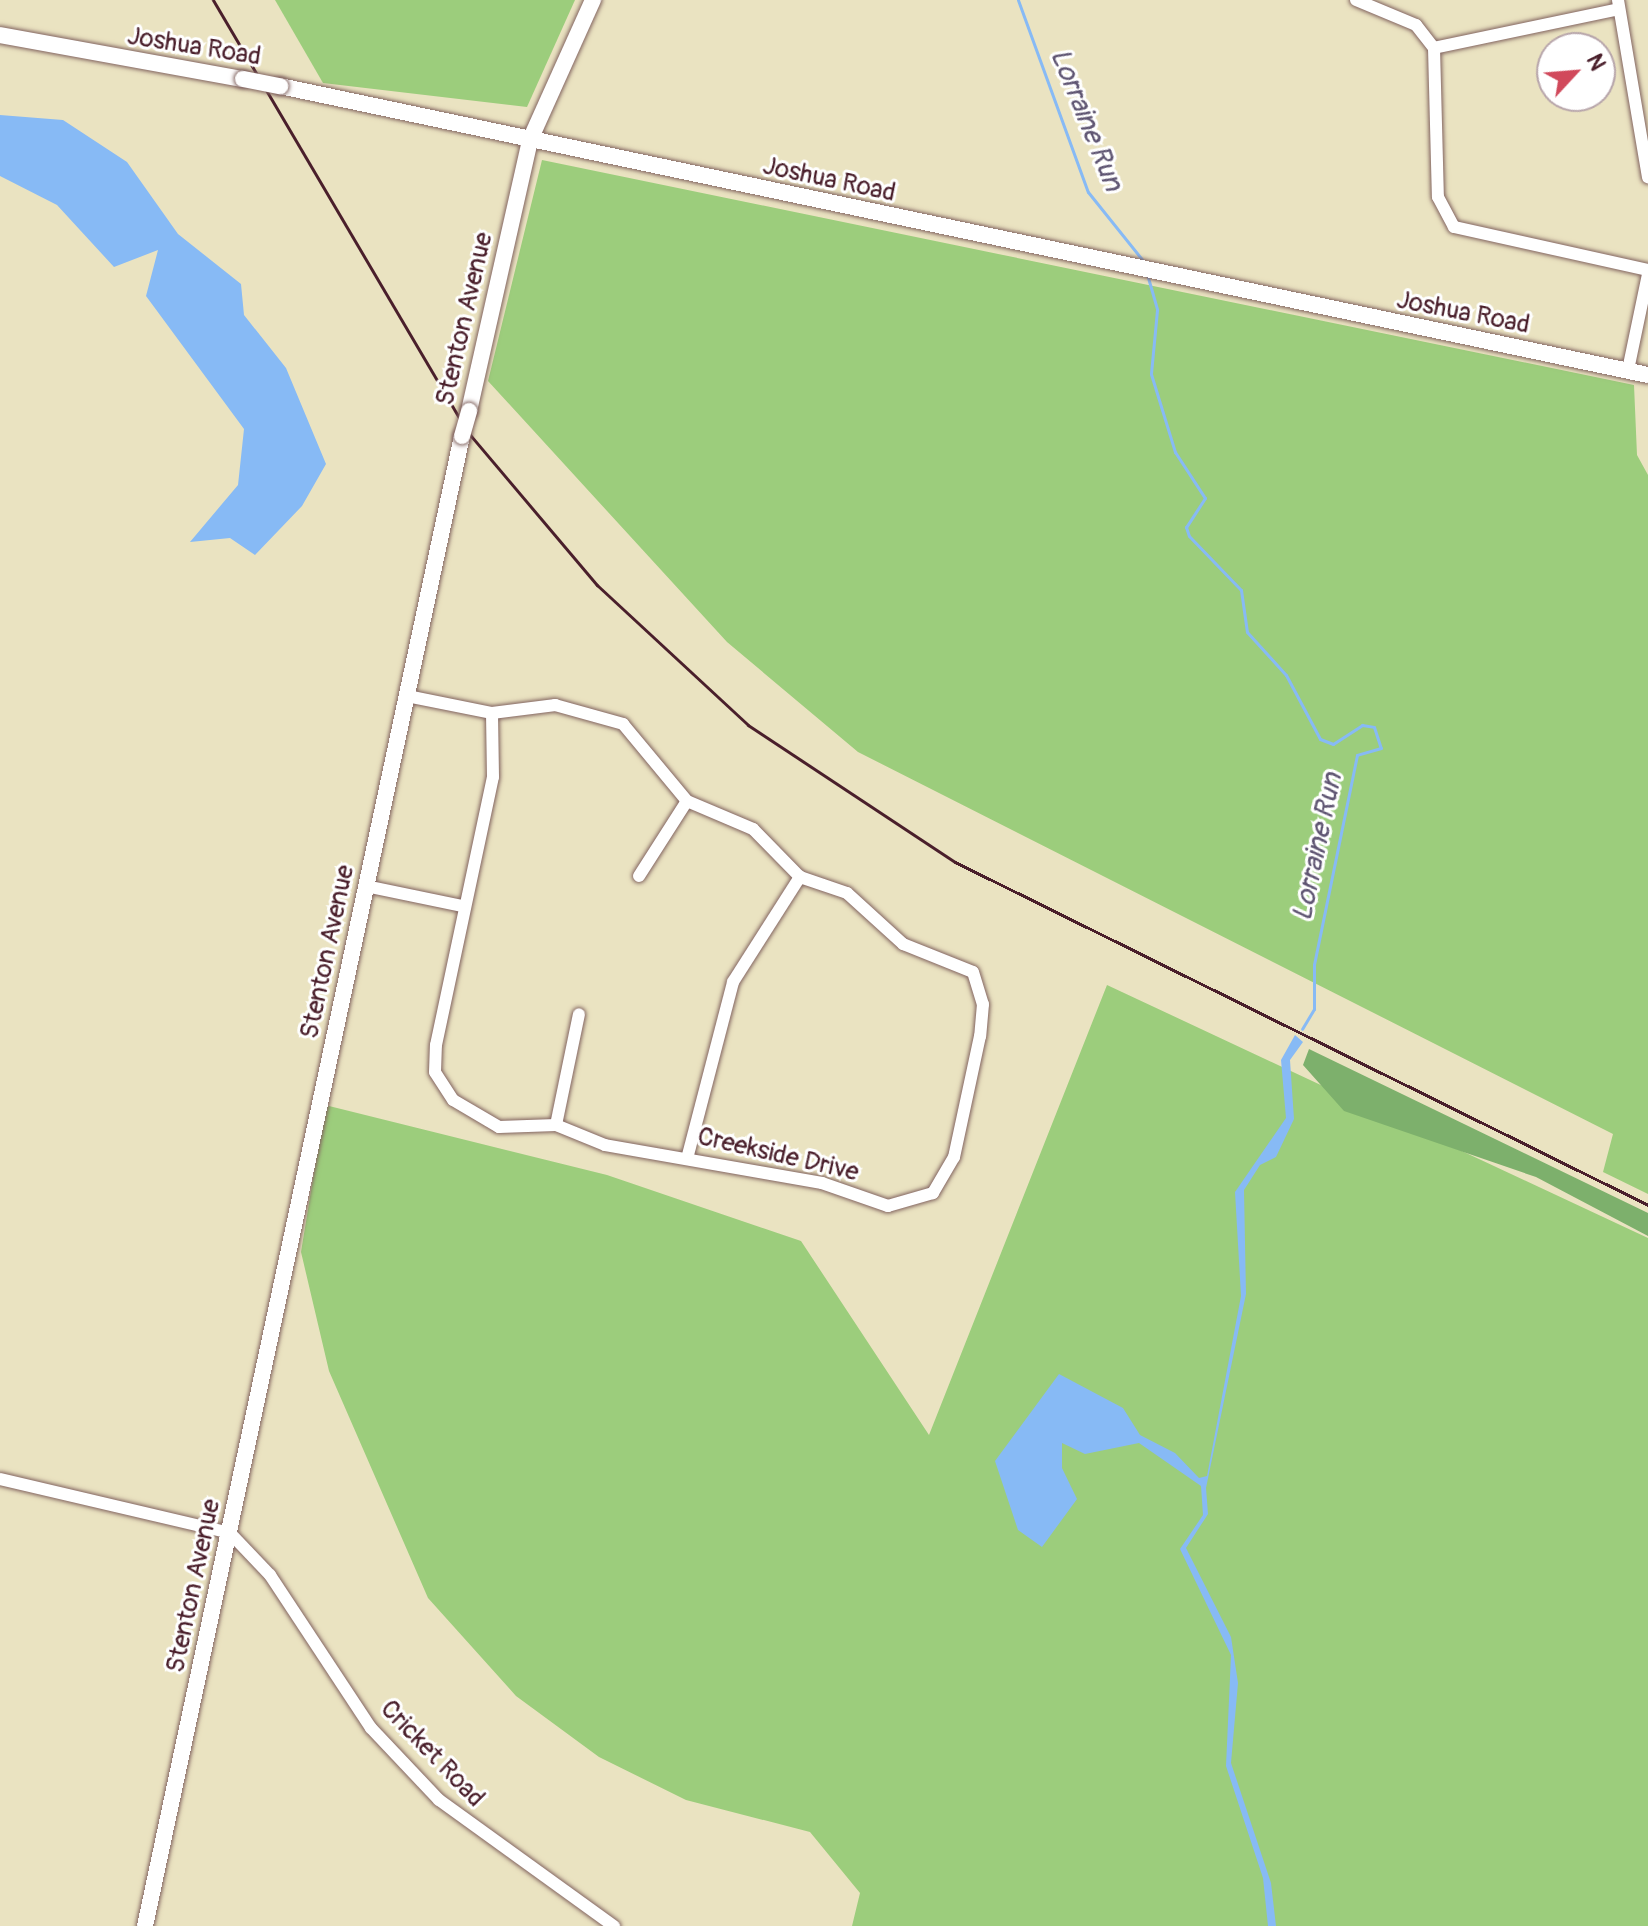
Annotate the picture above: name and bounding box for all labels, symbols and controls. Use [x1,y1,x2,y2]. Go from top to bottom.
street label: Joshua Road [125,21,263,73]
north arrow [1536,32,1616,112]
water label: Lorraine Run [1042,44,1130,196]
text: N [1580,50,1612,75]
street label: Joshua Road [760,151,898,209]
street label: Stenton Avenue [430,229,500,409]
street label: Joshua Road [1394,285,1532,341]
water label: Lorraine Run [1286,770,1350,924]
street label: Stenton Avenue [294,862,362,1042]
street label: Creekside Drive [694,1121,862,1189]
street label: Stenton Avenue [160,1496,228,1676]
street label: Cricket Road [373,1694,491,1814]

